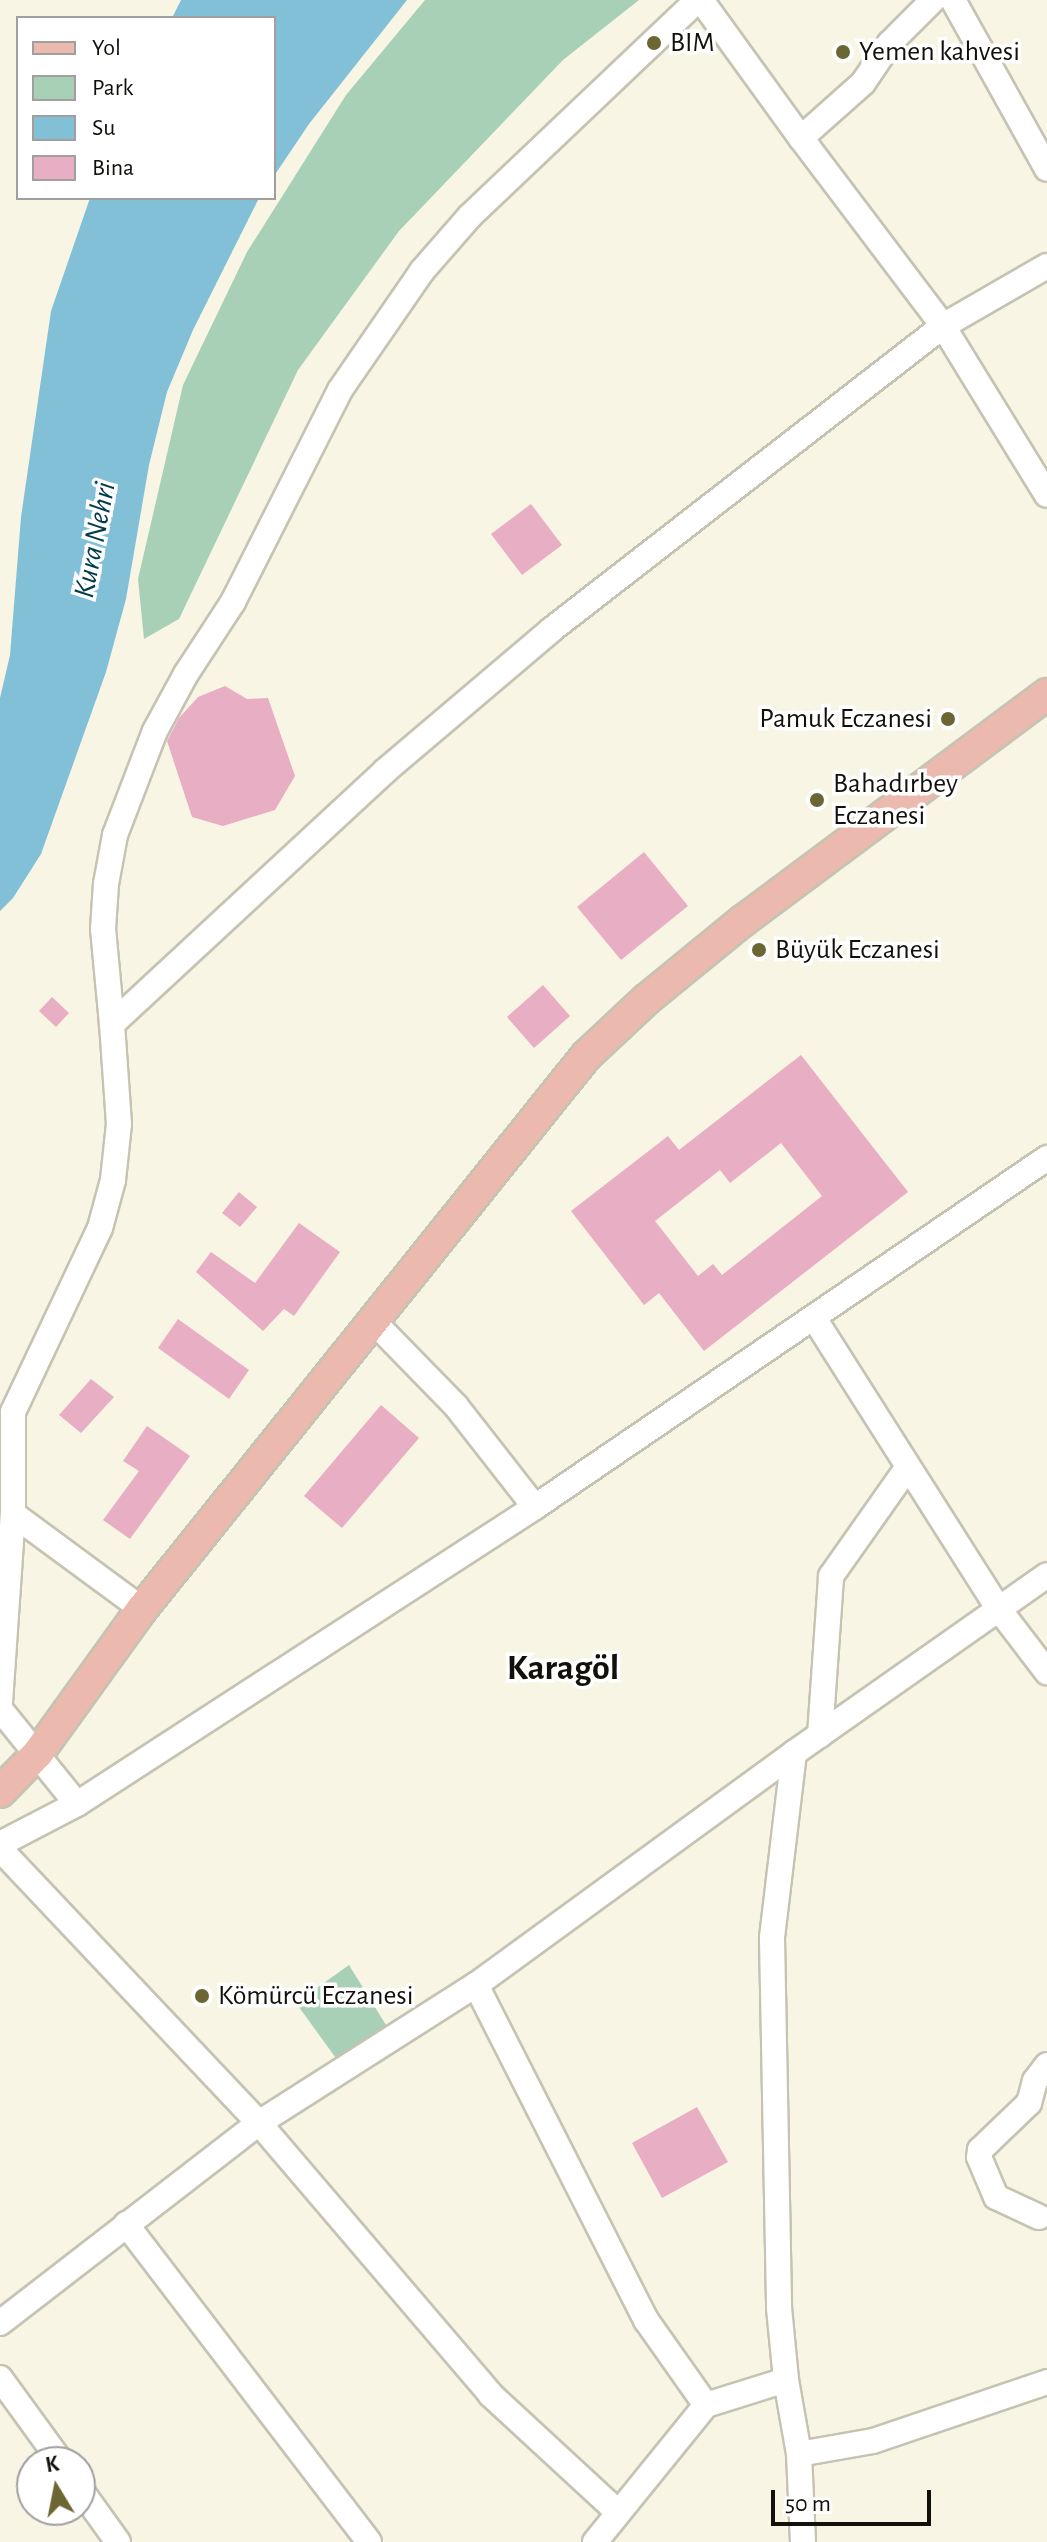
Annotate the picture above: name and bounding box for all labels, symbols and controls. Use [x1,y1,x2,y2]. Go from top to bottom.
legend [16,16,276,200]
place label: BIM [670,26,715,60]
marker: BIM [645,34,663,52]
place label: Yemen kahvesi [859,35,1020,69]
text: Yol [92,36,121,60]
marker: Yemen kahvesi [834,43,852,61]
text: Park [92,76,133,100]
text: Su [92,116,116,140]
text: Bina [92,156,134,180]
water label: Kura Nehri [66,479,124,601]
place label: Pamuk Eczanesi [759,702,932,736]
marker: Pamuk Eczanesi [939,710,957,728]
place label: Bahadırbey Eczanesi [833,767,958,833]
marker: Bahadırbey Eczanesi [808,791,826,809]
place label: Büyük Eczanesi [775,933,940,967]
marker: Büyük Eczanesi [750,941,768,959]
district label: Karagöl [507,1647,619,1691]
place label: Kömürcü Eczanesi [218,1979,413,2013]
marker: Kömürcü Eczanesi [193,1987,211,2005]
north arrow [16,2446,96,2526]
text: K [44,2452,60,2476]
scale bar [775,2474,935,2524]
text: 50 m [785,2492,831,2516]

